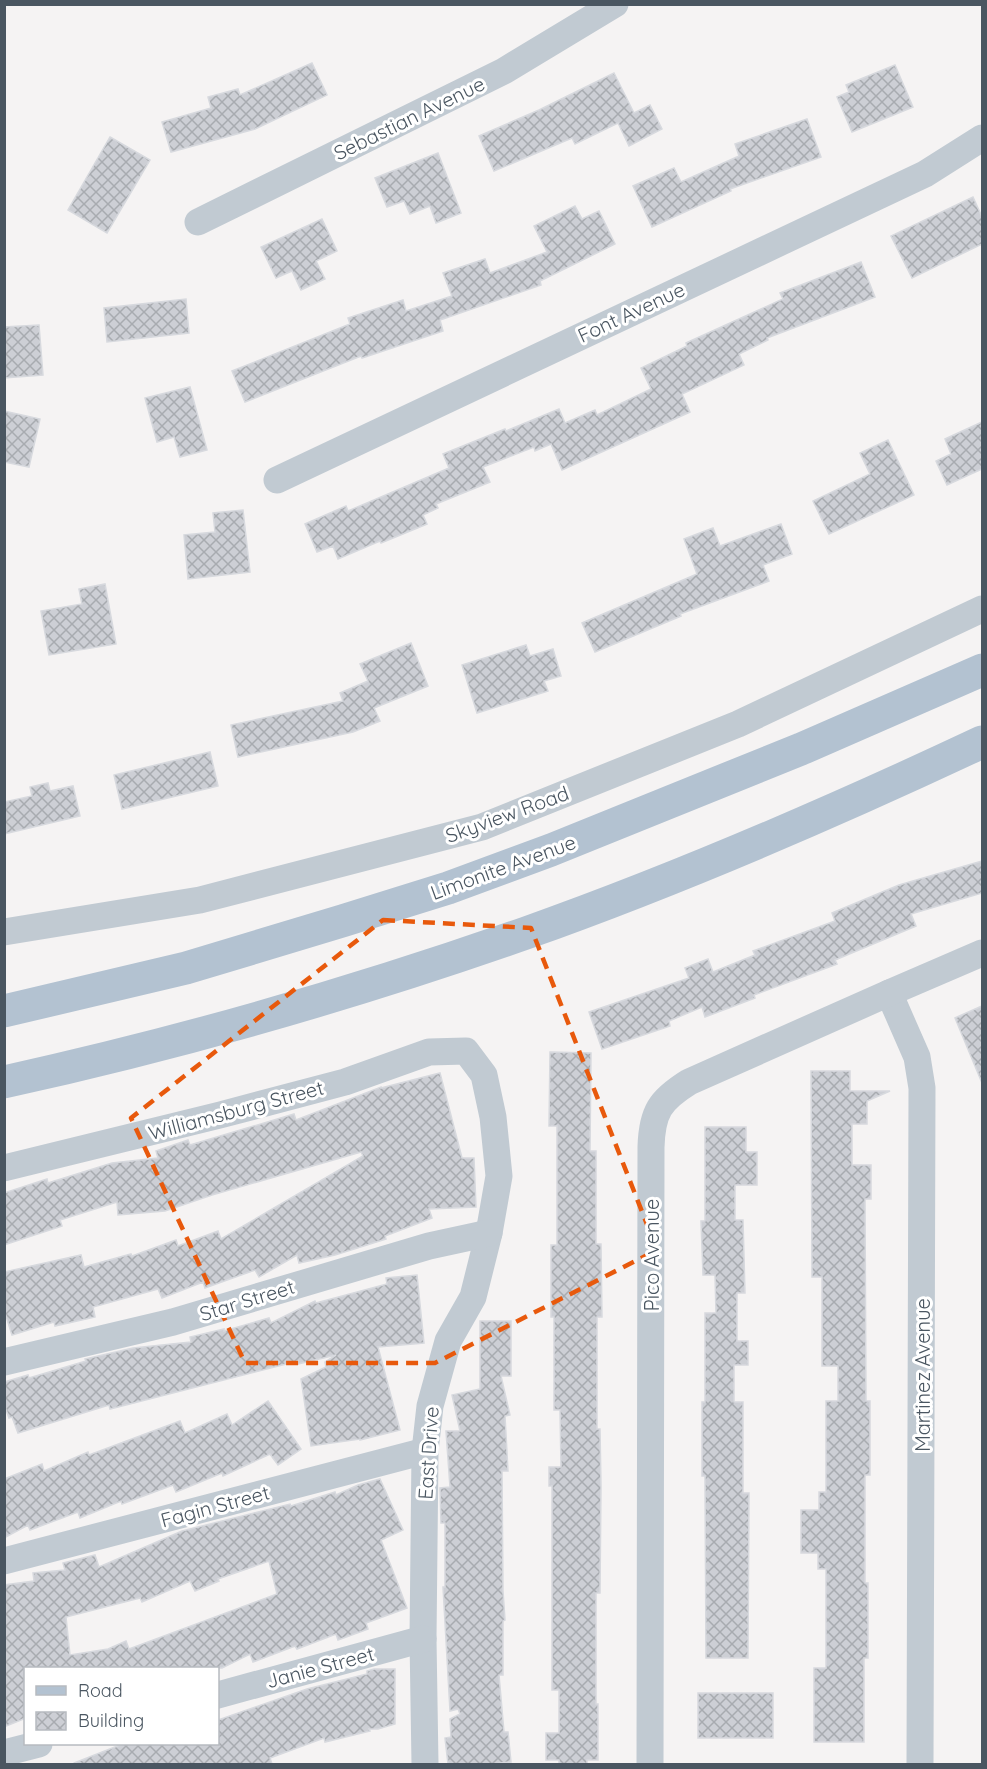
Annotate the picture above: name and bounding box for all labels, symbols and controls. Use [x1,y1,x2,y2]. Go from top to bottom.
street label: Sebastian Avenue [329,71,489,165]
street label: Font Avenue [573,276,689,348]
street label: Skyview Road [442,780,572,848]
street label: Limonite Avenue [427,829,579,905]
street label: Williamsburg Street [146,1075,327,1145]
street label: Pico Avenue [639,1199,664,1311]
street label: Star Street [197,1274,298,1326]
street label: Martinez Avenue [910,1298,935,1452]
street label: East Drive [412,1406,444,1500]
street label: Fagin Street [158,1479,272,1533]
street label: Janie Street [263,1641,377,1693]
legend [24,1667,219,1745]
text: Road [78,1679,123,1702]
text: Building [78,1709,144,1732]

